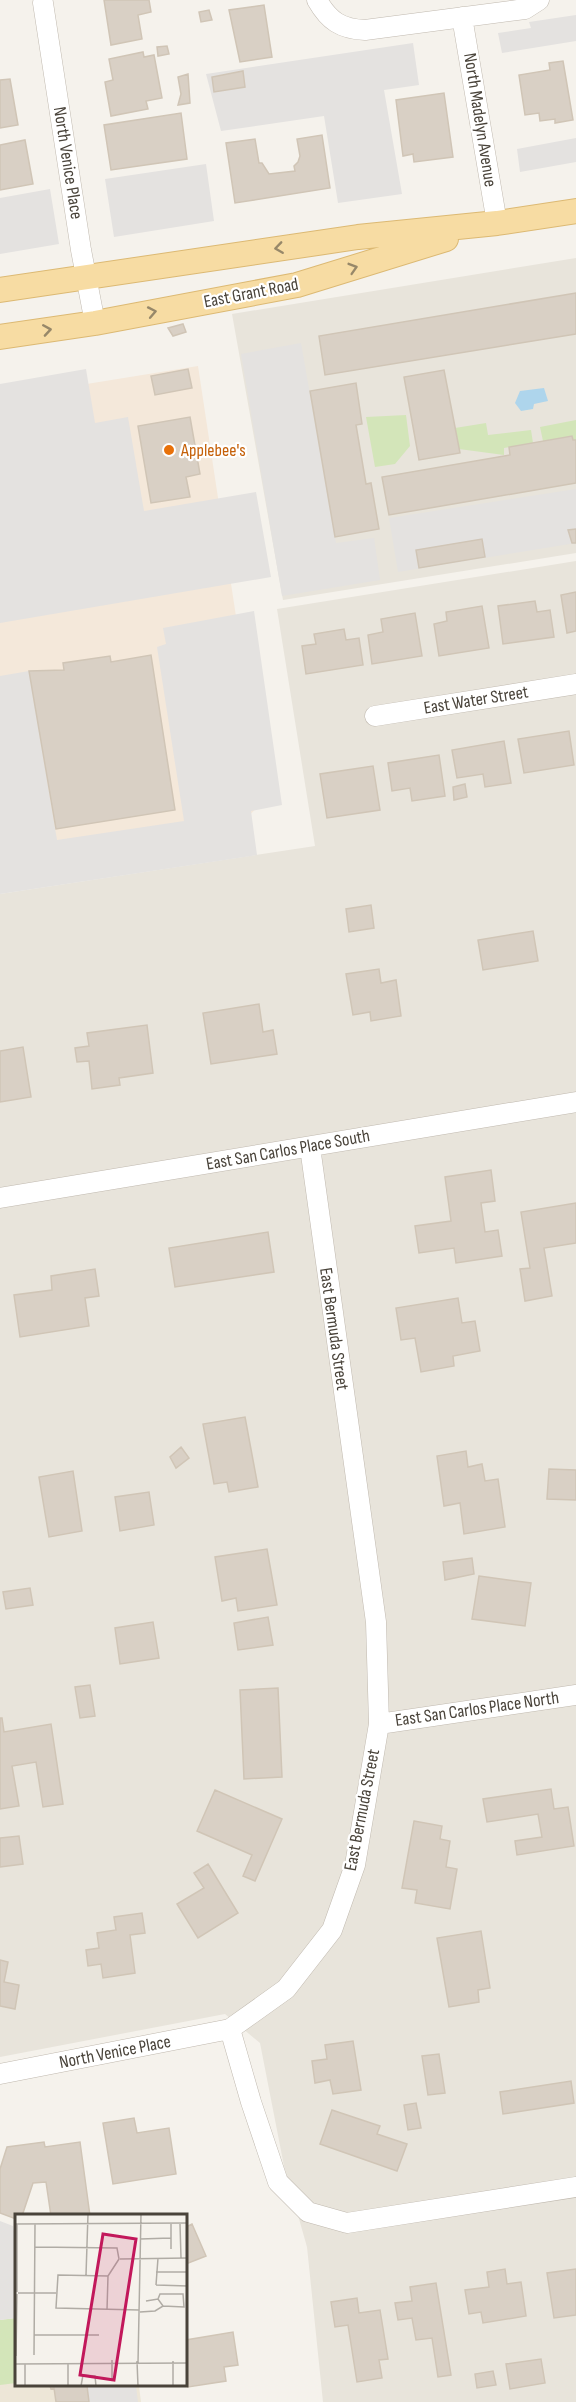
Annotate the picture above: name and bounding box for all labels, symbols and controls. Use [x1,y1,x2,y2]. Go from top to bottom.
street label: North Madelyn Avenue [459,52,501,188]
street label: North Venice Place [49,105,87,221]
one-way arrow [274,241,284,254]
one-way arrow [347,263,358,275]
street label: East Grant Road [202,274,300,312]
one-way arrow [147,306,157,319]
one-way arrow [42,324,52,337]
place label: Applebee's [180,440,246,461]
marker: Applebee's [162,443,176,457]
street label: East Water Street [422,681,530,719]
street label: East San Carlos Place South [205,1125,371,1175]
street label: East Bermuda Street [315,1266,353,1392]
street label: East San Carlos Place North [394,1687,560,1731]
street label: East Bermuda Street [340,1747,384,1873]
street label: North Venice Place [57,2031,173,2073]
inset map [15,2214,188,2387]

